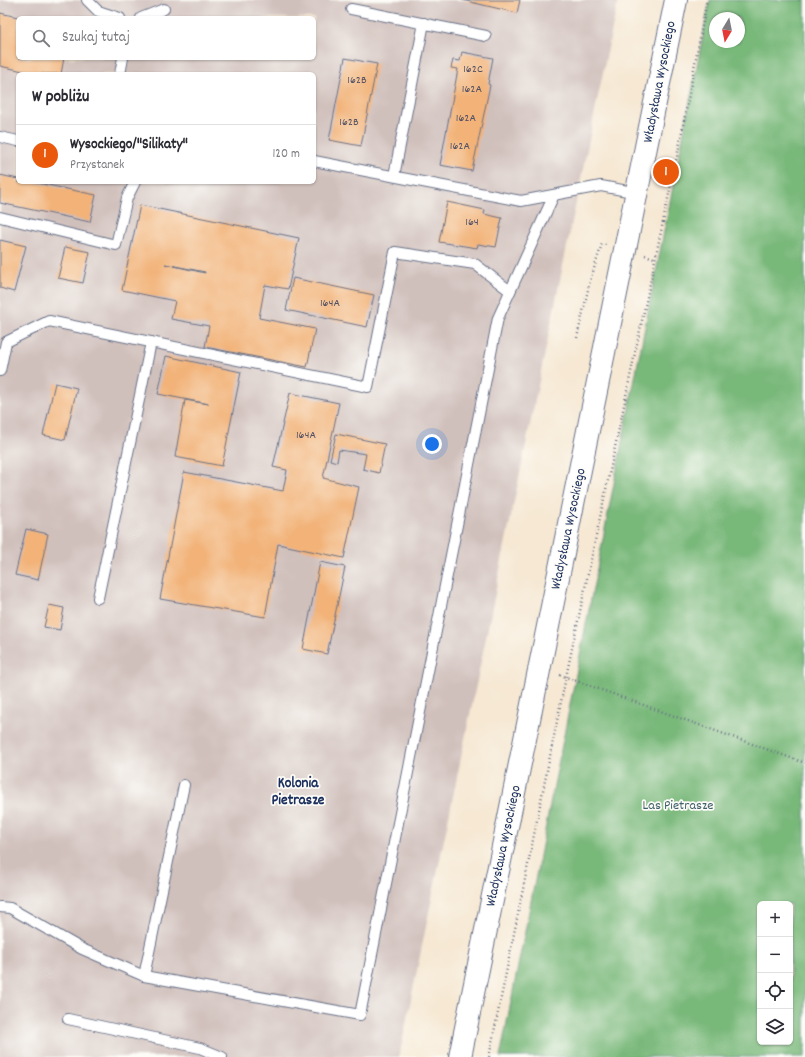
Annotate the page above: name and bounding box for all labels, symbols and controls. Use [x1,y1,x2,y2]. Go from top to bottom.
north arrow [709,12,745,48]
search box [16,16,316,60]
street label: Władysława Wysockiego [638,19,682,145]
icon: search [30,27,52,49]
text: Szukaj tutaj [62,27,130,49]
house number: 162C [463,61,483,78]
house number: 162B [347,72,367,89]
house number: 162A [462,81,483,98]
text: W pobliżu [32,86,89,110]
house number: 162A [456,110,477,127]
house number: 162B [339,114,359,131]
text: Wysockiego/"Silikaty" [70,134,188,156]
house number: 162A [450,138,471,155]
text: 1 [44,145,46,164]
text: 120 m [272,145,300,164]
text: Przystanek [70,156,124,175]
pin: 1 [653,157,679,187]
house number: 164 [465,214,479,231]
house number: 164A [320,295,340,312]
house number: 164A [296,427,316,444]
your location [422,434,442,454]
street label: Władysława Wysockiego [546,467,592,591]
district label: Kolonia Pietrasze [272,773,325,812]
street label: Władysława Wysockiego [481,784,527,908]
park label: Las Pietrasze [643,796,713,816]
map controls [757,901,793,1045]
button: + [757,901,793,937]
button: − [757,937,793,973]
button: locate [757,973,793,1009]
button: layers [757,1009,793,1045]

